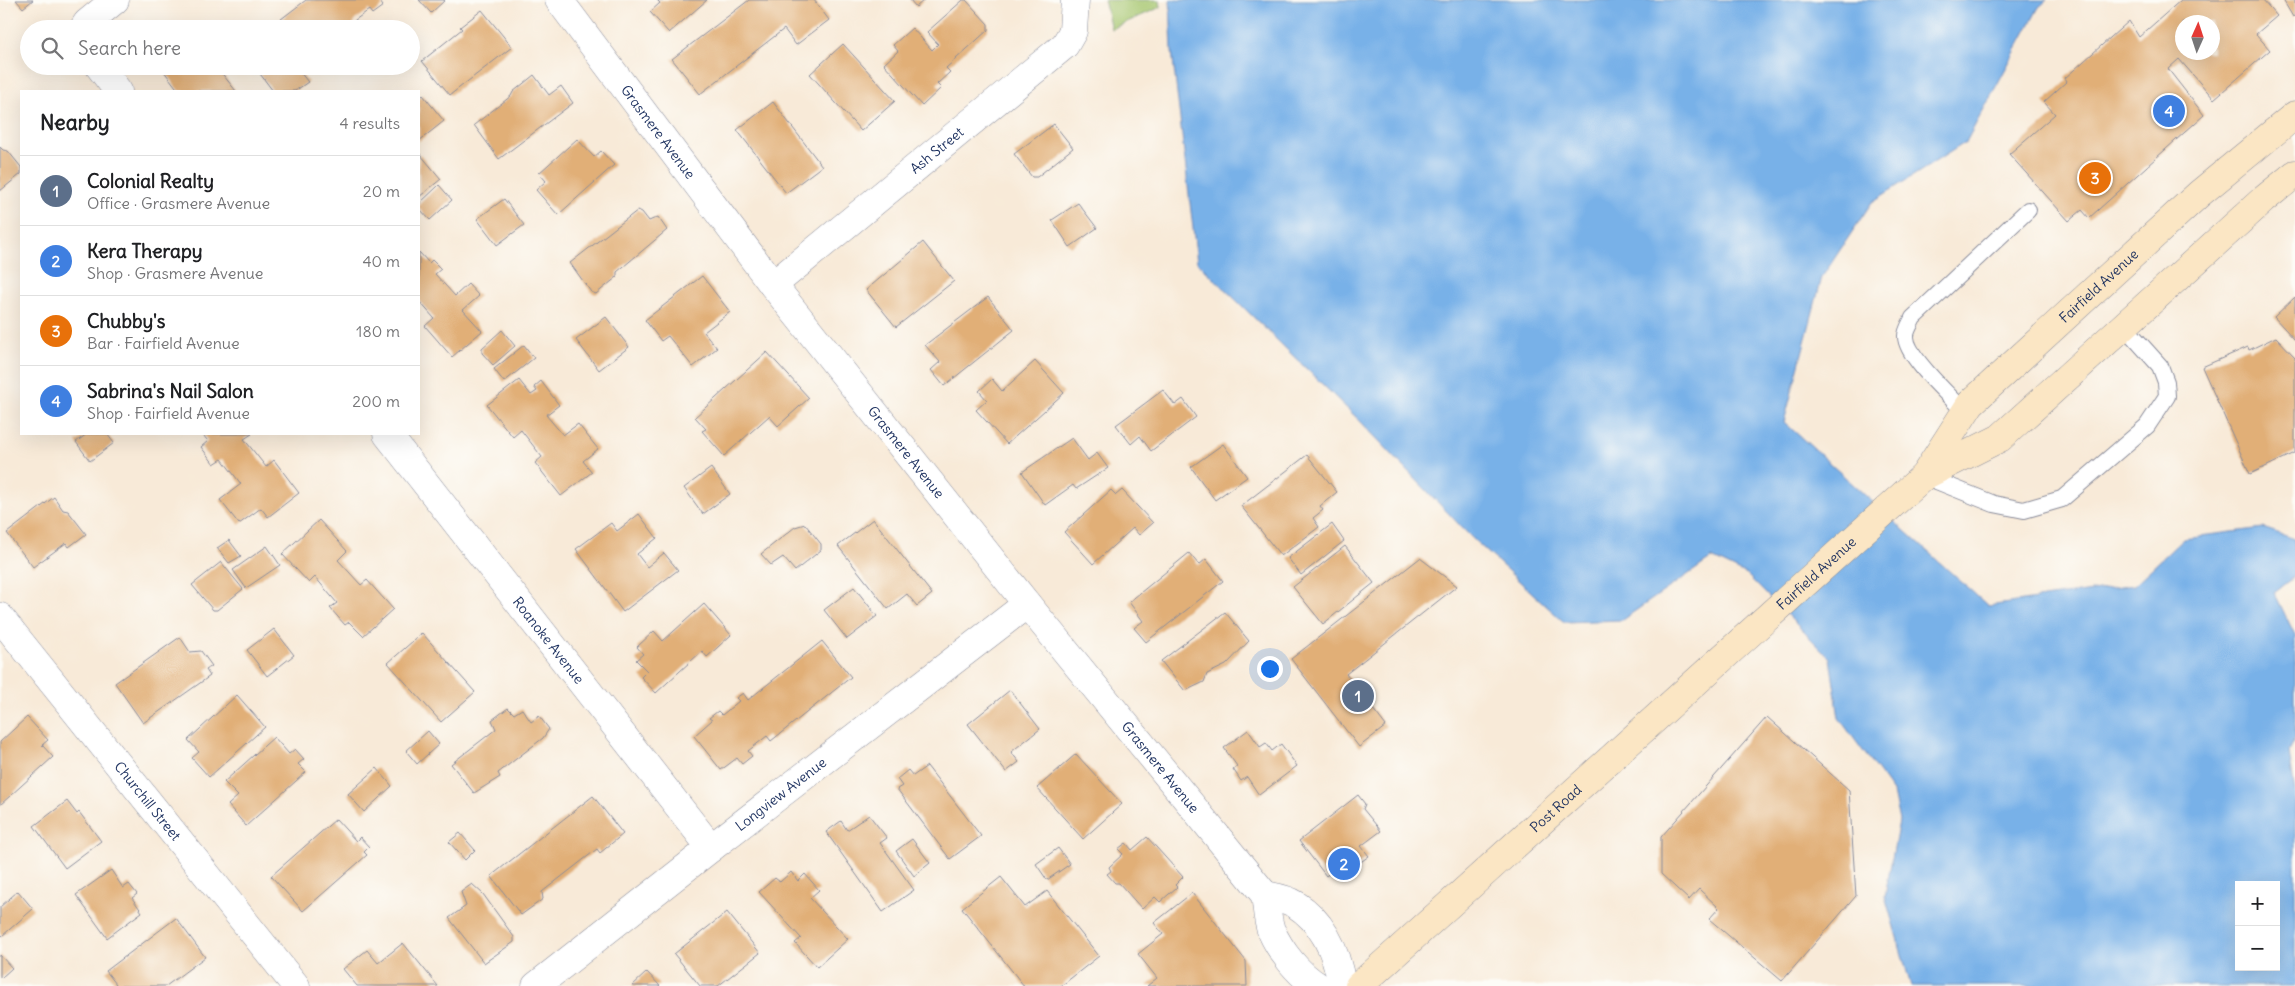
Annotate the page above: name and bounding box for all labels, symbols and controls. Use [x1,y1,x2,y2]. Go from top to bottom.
north arrow [2175,15,2220,60]
search box [20,20,420,75]
icon: search [38,34,66,62]
text: Search here [78,36,181,60]
street label: Grasmere Avenue [617,81,699,183]
pin: 4 [2153,92,2185,130]
text: Nearby [40,109,110,136]
text: 4 results [339,113,400,133]
street label: Ash Street [906,123,967,178]
pin: 3 [2079,159,2111,197]
text: Colonial Realty [87,169,214,193]
text: 1 [53,181,59,201]
text: 20 m [363,181,400,201]
text: Office · Grasmere Avenue [87,193,270,213]
text: Kera Therapy [87,239,203,263]
street label: Fairfield Avenue [2055,245,2142,327]
text: 2 [52,251,60,271]
text: 40 m [362,251,400,271]
text: Shop · Grasmere Avenue [87,263,264,283]
text: Chubby's [87,309,166,333]
text: 3 [51,321,61,341]
text: 180 m [356,321,400,341]
text: Bar · Fairfield Avenue [87,333,240,353]
text: Sabrina's Nail Salon [87,379,254,403]
text: 4 [51,391,61,411]
text: 200 m [352,391,400,411]
street label: Grasmere Avenue [864,402,948,502]
text: Shop · Fairfield Avenue [87,403,250,423]
street label: Fairfield Avenue [1773,533,1860,614]
street label: Roanoke Avenue [509,593,588,687]
your location [1257,656,1283,682]
pin: 1 [1342,677,1374,715]
street label: Grasmere Avenue [1118,718,1203,817]
street label: Longview Avenue [732,753,830,835]
street label: Churchill Street [110,758,185,845]
street label: Post Road [1526,781,1585,836]
pin: 2 [1328,845,1360,883]
map controls [2235,881,2280,971]
button: + [2235,881,2280,926]
button: − [2235,926,2280,971]

